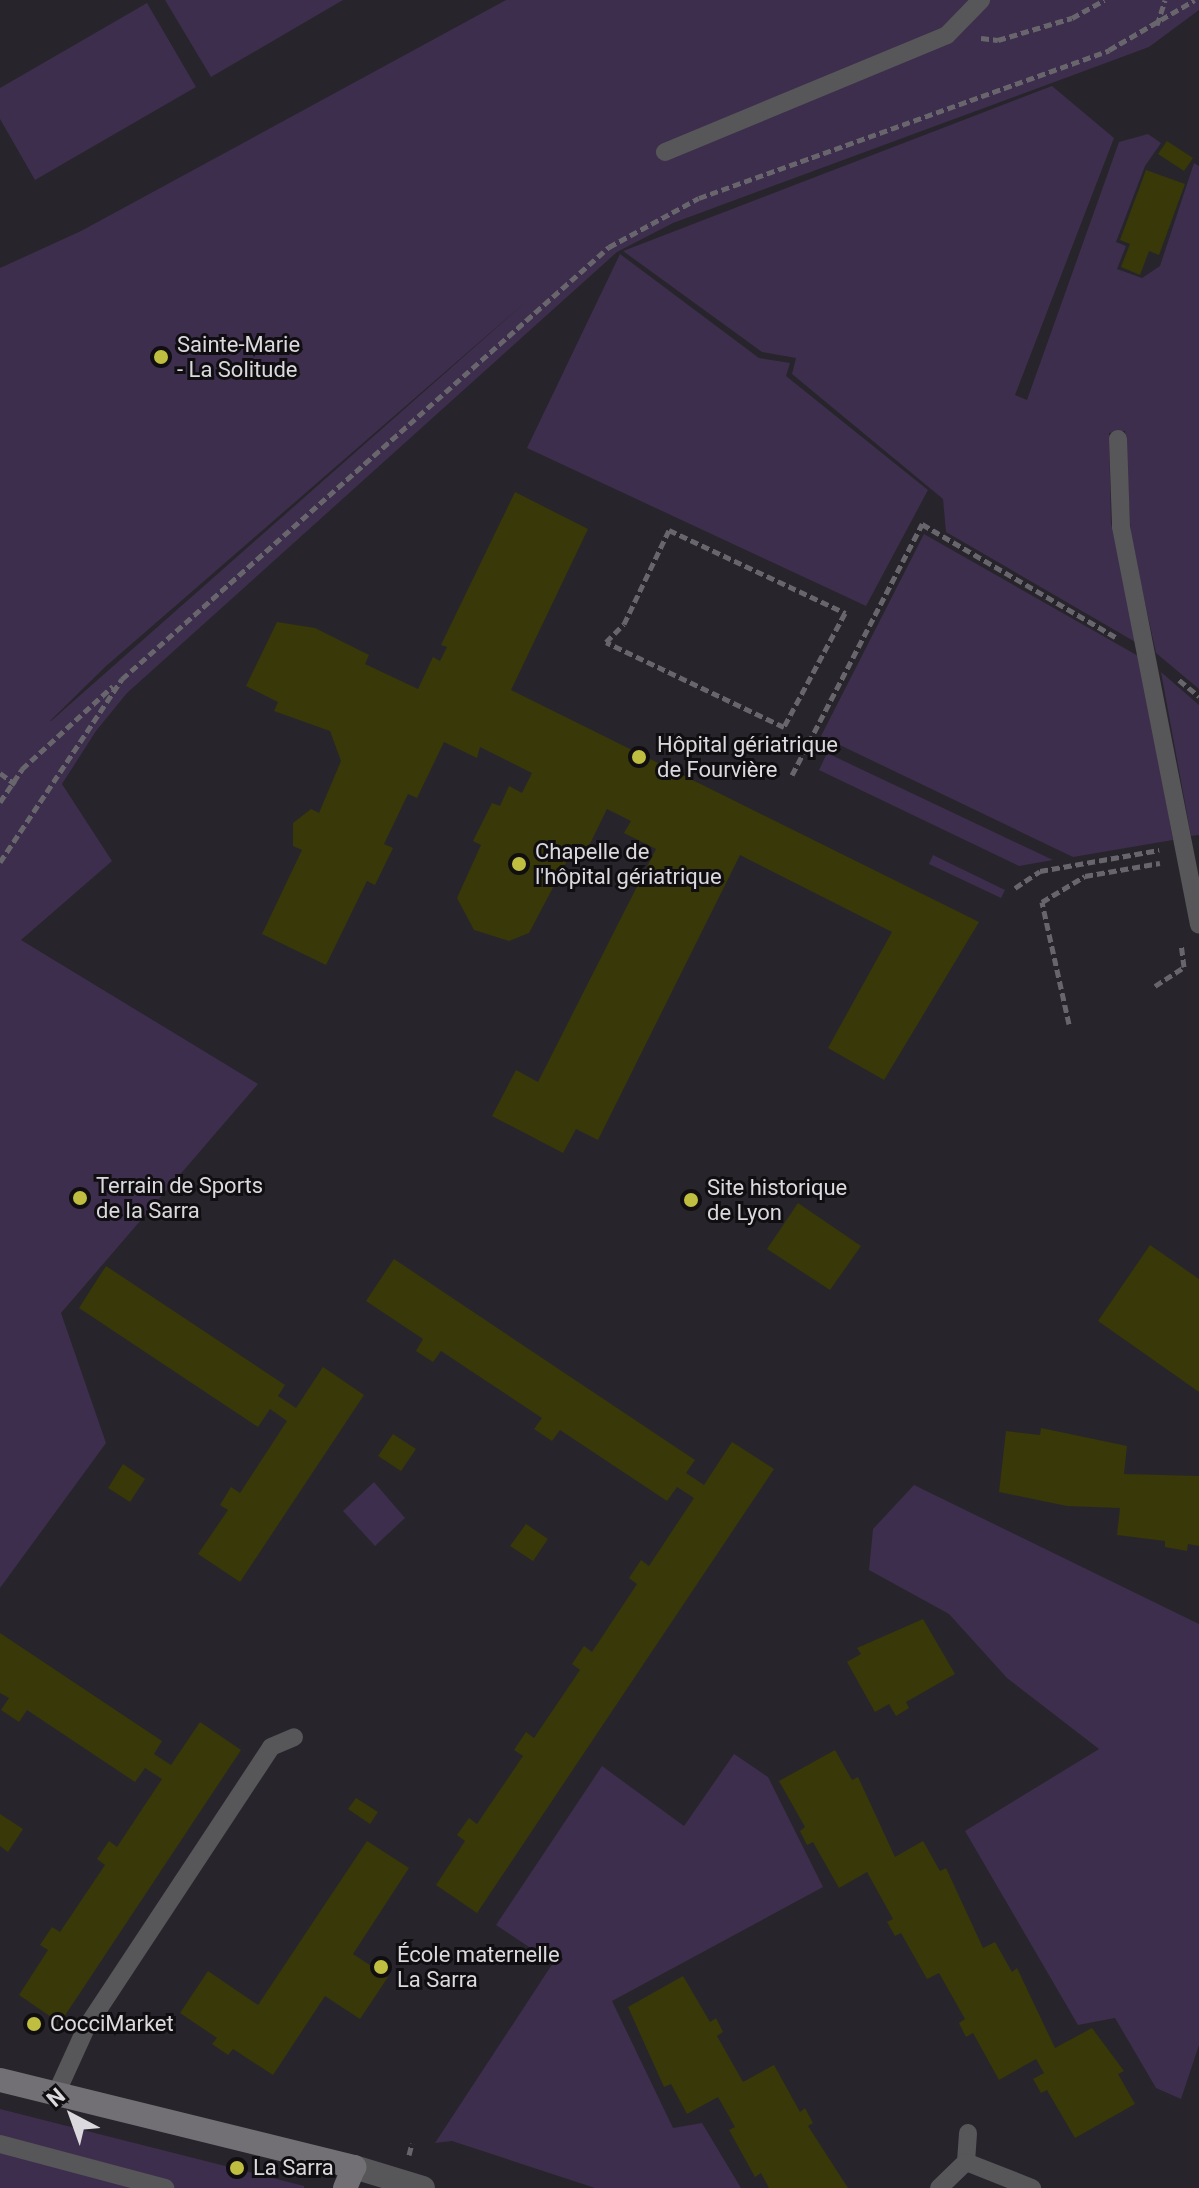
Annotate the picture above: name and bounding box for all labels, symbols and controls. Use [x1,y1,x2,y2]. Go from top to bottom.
place label: Sainte-Marie - La Solitude [177,331,300,382]
marker: Sainte-Marie - La Solitude [152,348,170,366]
place label: Hôpital gériatrique de Fourvière [657,731,838,782]
marker: Hôpital gériatrique de Fourvière [628,746,650,768]
place label: Chapelle de l'hôpital gériatrique [535,838,722,890]
marker: Chapelle de l'hôpital gériatrique [510,855,528,873]
place label: Terrain de Sports de la Sarra [96,1172,263,1224]
place label: Site historique de Lyon [707,1174,847,1226]
marker: Terrain de Sports de la Sarra [71,1189,89,1207]
marker: Site historique de Lyon [682,1191,700,1209]
place label: École maternelle La Sarra [397,1941,560,1992]
marker: École maternelle La Sarra [372,1958,390,1976]
place label: CocciMarket [50,2011,174,2037]
marker: CocciMarket [25,2015,43,2033]
north arrow [32,2076,112,2156]
text: N [42,2083,70,2112]
place label: La Sarra [253,2155,334,2181]
marker: La Sarra [228,2159,246,2177]

